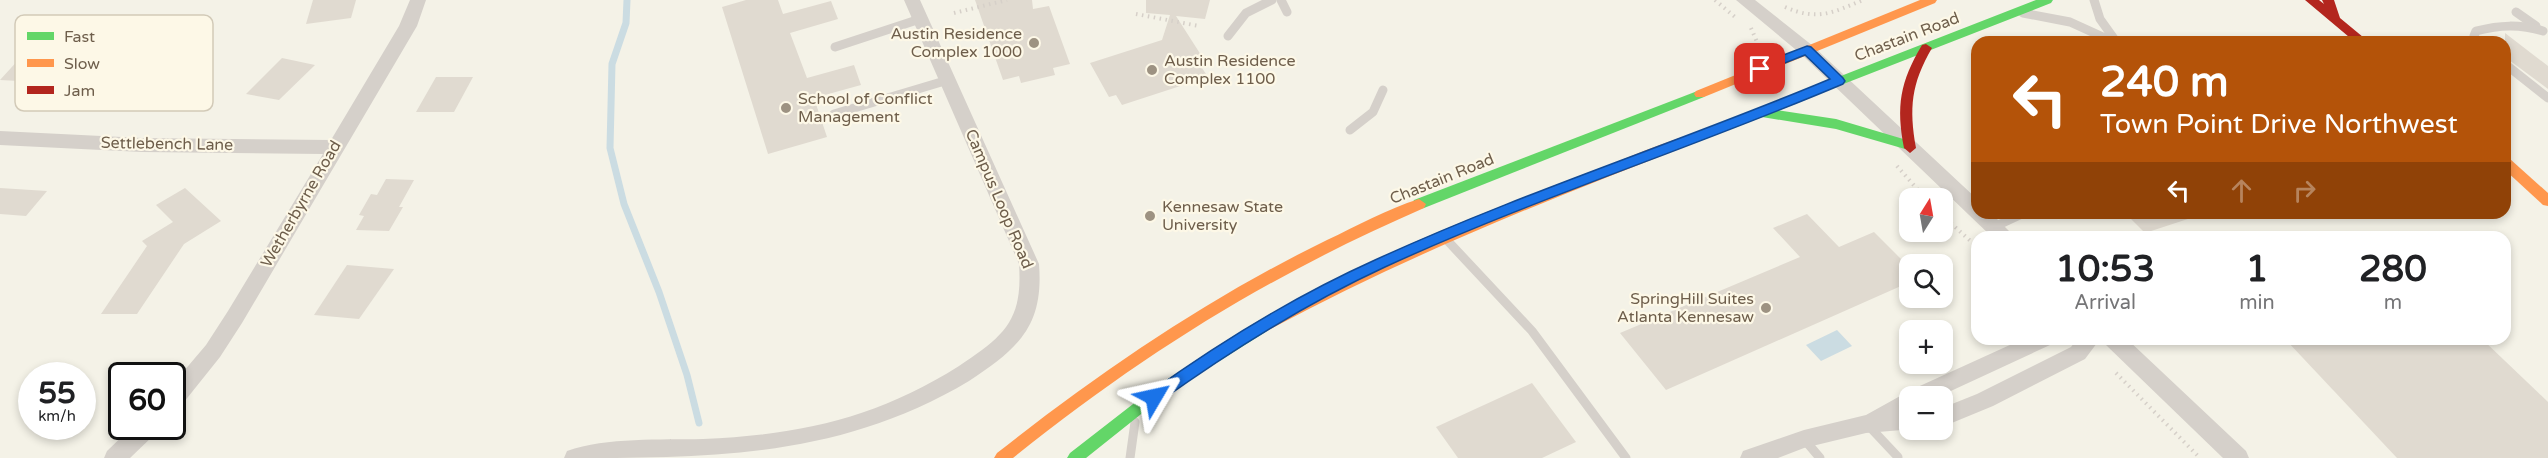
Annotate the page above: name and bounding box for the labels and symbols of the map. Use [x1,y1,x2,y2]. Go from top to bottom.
street label: Chastain Road [1852,8,1962,66]
legend [15,15,213,111]
place label: Austin Residence Complex 1000 [890,24,1022,62]
text: Fast [64,27,95,47]
marker: Austin Residence Complex 1000 [1027,36,1041,50]
pin [1734,43,1785,94]
place label: Austin Residence Complex 1100 [1164,51,1296,89]
text: Slow [64,54,100,74]
marker: Austin Residence Complex 1100 [1145,63,1159,77]
text: Jam [64,81,95,101]
place label: School of Conflict Management [798,89,933,127]
marker: School of Conflict Management [779,101,793,115]
street label: Campus Loop Road [961,126,1037,272]
street label: Settlebench Lane [101,133,233,155]
street label: Wetherbyrne Road [256,137,346,271]
street label: Chastain Road [1387,149,1497,209]
north arrow [1899,188,1953,242]
place label: Kennesaw State University [1162,197,1283,235]
marker: Kennesaw State University [1143,209,1157,223]
place label: SpringHill Suites Atlanta Kennesaw [1617,289,1754,327]
marker: SpringHill Suites Atlanta Kennesaw [1759,301,1773,315]
speed limit sign: 60 [108,362,186,440]
position arrow [1122,365,1186,429]

